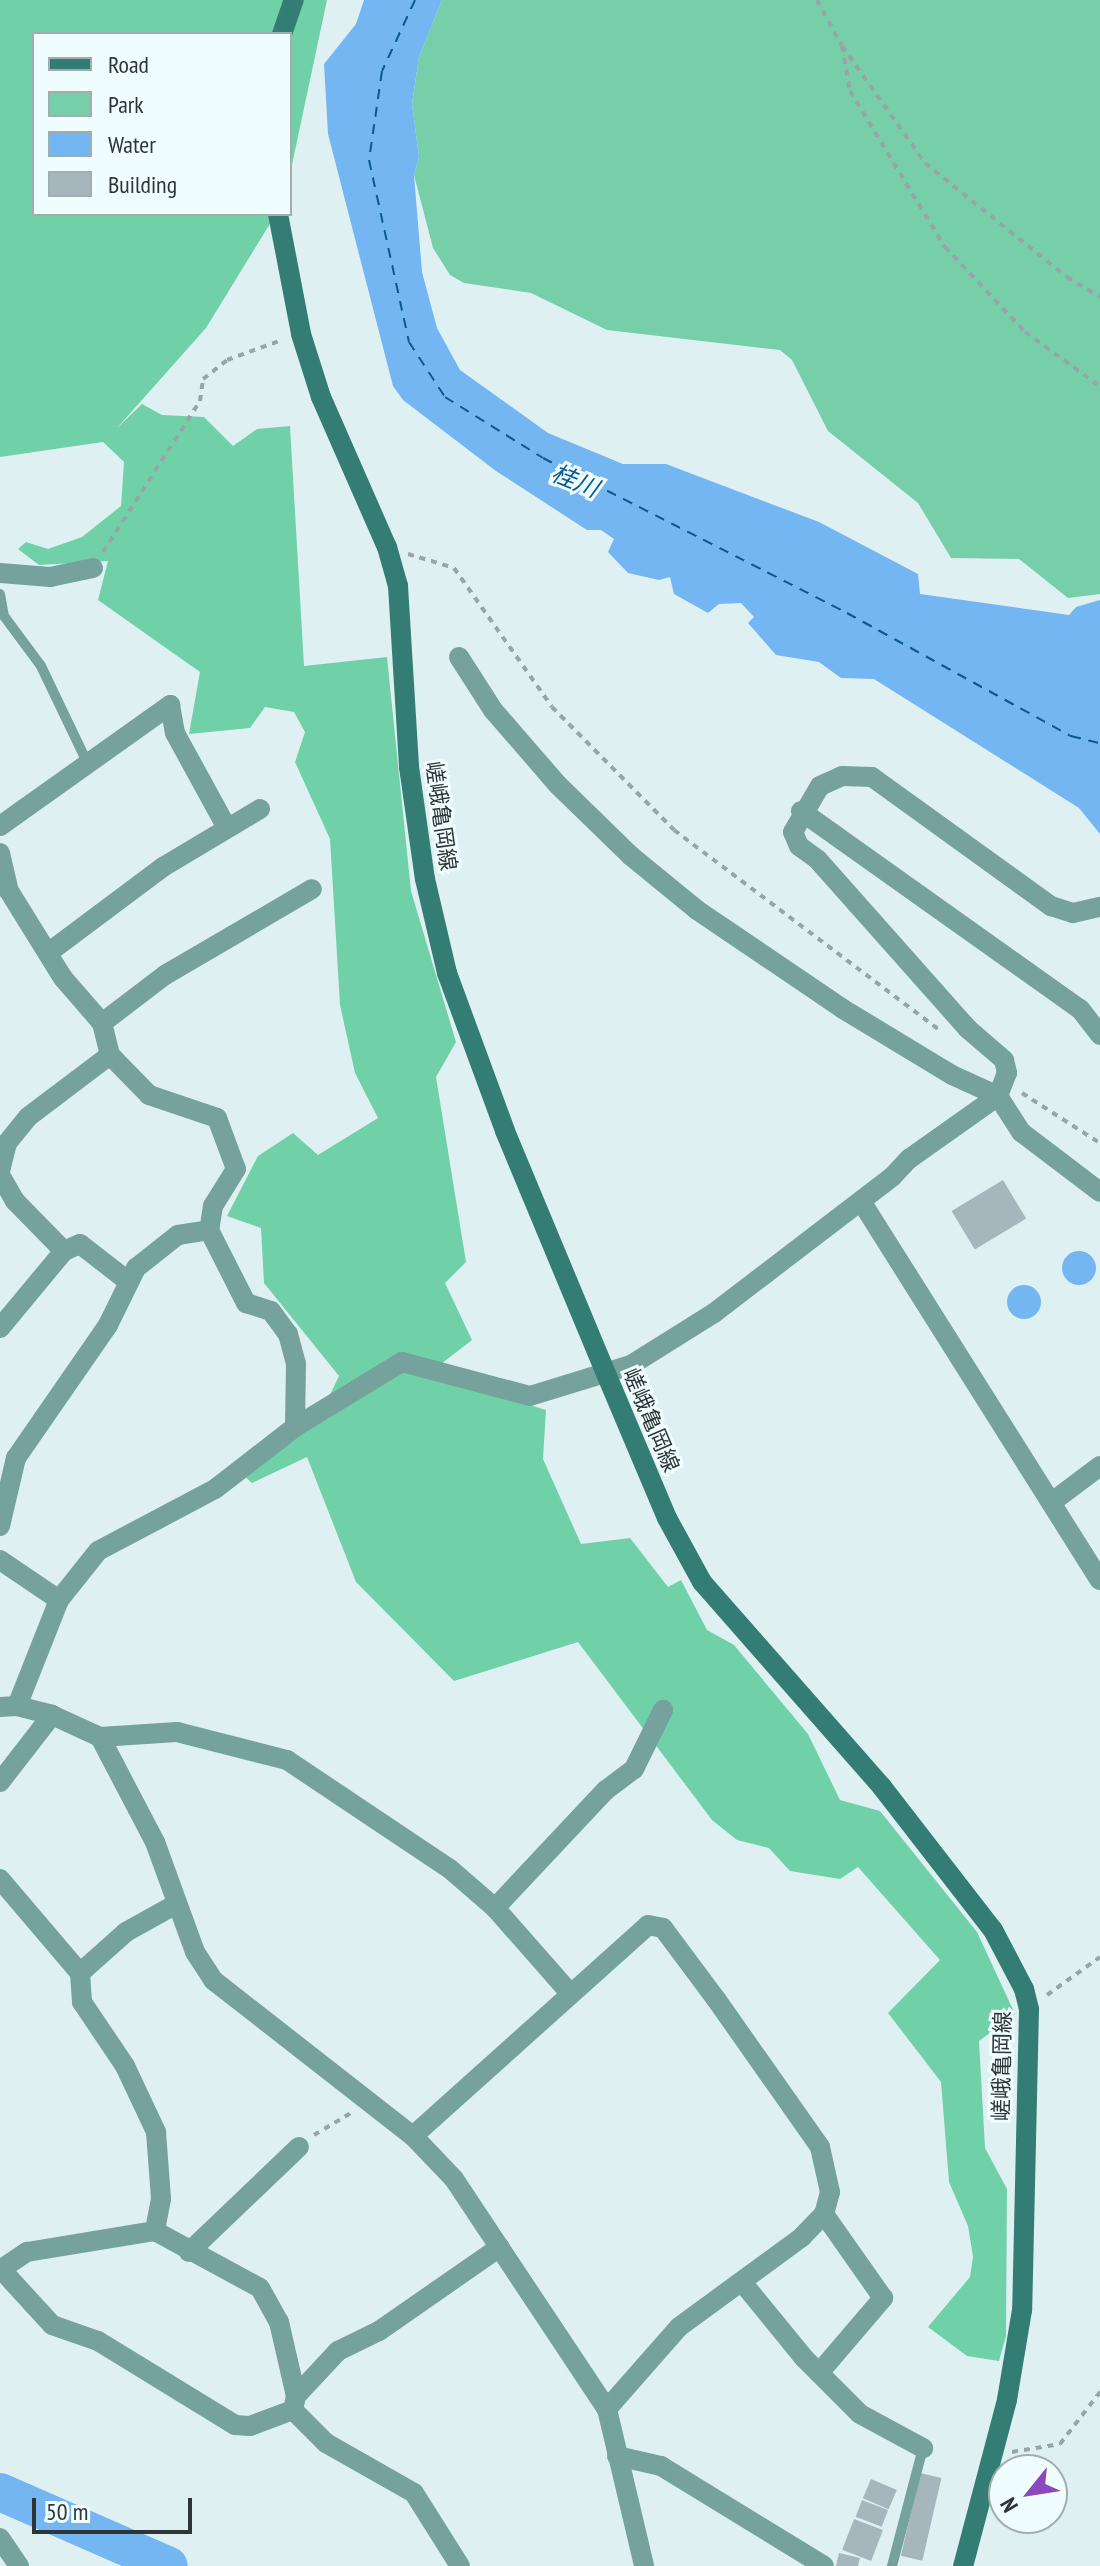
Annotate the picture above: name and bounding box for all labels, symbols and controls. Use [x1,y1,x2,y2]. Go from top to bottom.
legend [32,32,292,216]
text: Road [108,49,149,80]
text: Park [108,89,144,120]
text: Water [108,129,156,160]
text: Building [108,169,177,200]
water label: 桂川 [547,459,603,503]
street label: 嵯峨亀岡線 [420,760,462,872]
street label: 嵯峨亀岡線 [617,1364,685,1476]
street label: 嵯峨亀岡線 [988,2011,1016,2121]
north arrow [988,2454,1068,2534]
scale bar [36,2482,196,2532]
text: N [994,2493,1024,2517]
text: 50 m [46,2496,88,2527]

